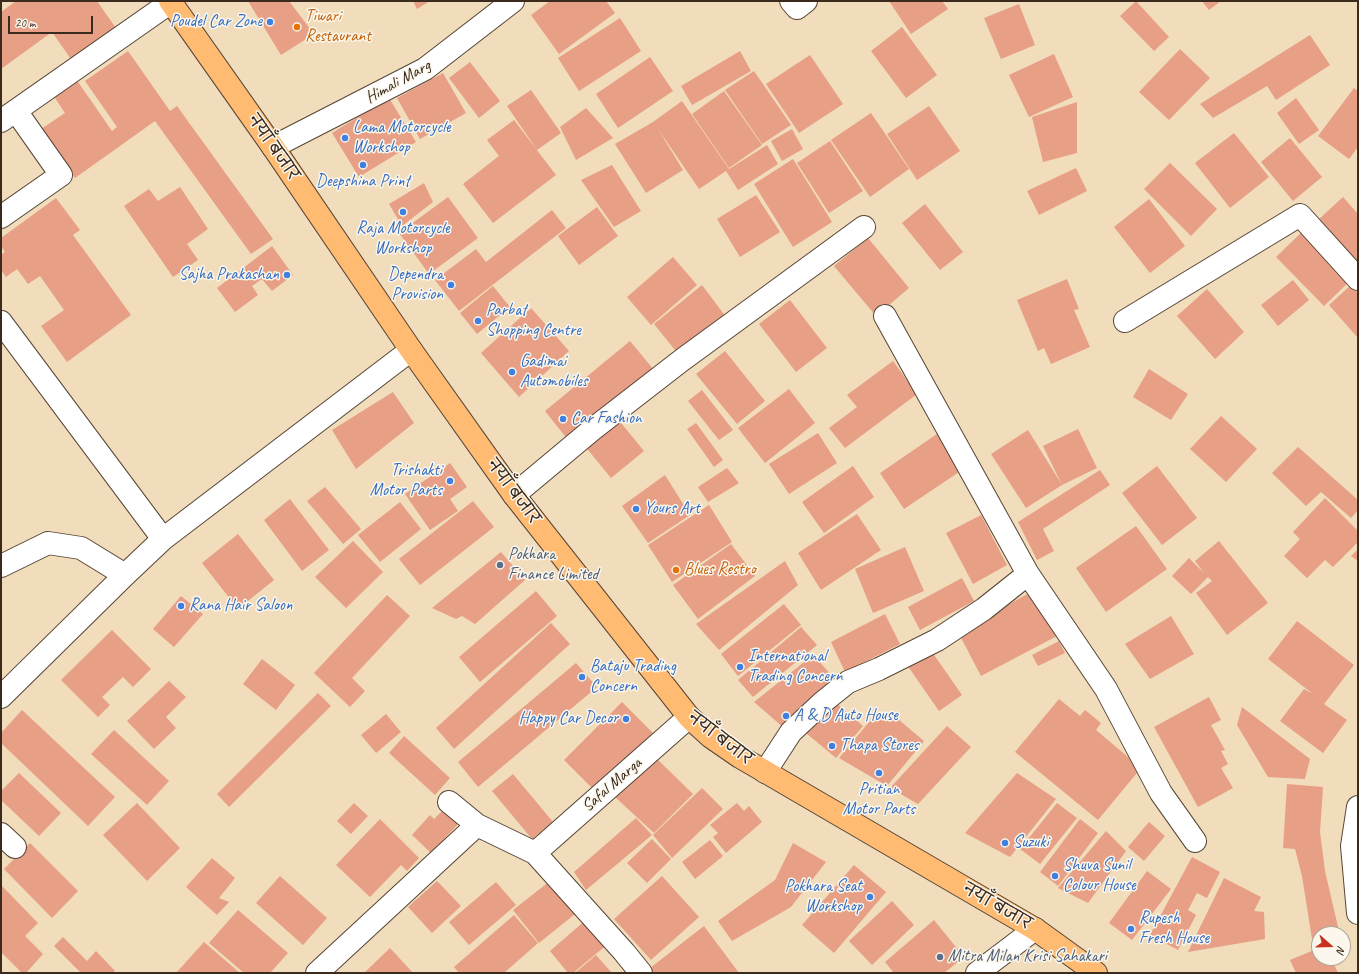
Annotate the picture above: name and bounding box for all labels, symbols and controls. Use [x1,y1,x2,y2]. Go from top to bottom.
place label: Tiwari Restaurant [305,7,371,47]
scale bar [10,8,95,34]
place label: Poudel Car Zone [170,12,262,32]
text: 20 m [15,15,35,31]
marker: Poudel Car Zone [265,17,275,27]
marker: Tiwari Restaurant [292,22,302,32]
street label: Himali Marg [362,56,434,108]
street label: नयाँ बजार [243,111,303,185]
place label: Lama Motorcycle Workshop [353,118,451,158]
marker: Lama Motorcycle Workshop [340,133,350,143]
marker: Deepshina Print [358,160,368,170]
place label: Deepshina Print [316,172,410,192]
marker: Raja Motorcycle Workshop [398,207,408,217]
place label: Raja Motorcycle Workshop [356,219,450,259]
place label: Sajha Prakashan [179,265,279,285]
place label: Dependra Provision [388,265,443,305]
marker: Sajha Prakashan [282,270,292,280]
marker: Dependra Provision [446,280,456,290]
place label: Parbat Shopping Centre [486,301,581,341]
marker: Parbat Shopping Centre [473,316,483,326]
place label: Gadimai Automobiles [520,352,587,392]
marker: Gadimai Automobiles [507,367,517,377]
place label: Car Fashion [571,409,642,429]
marker: Car Fashion [558,414,568,424]
street label: नयाँ बजार [482,456,544,528]
place label: Trishakti Motor Parts [370,461,442,501]
marker: Trishakti Motor Parts [445,476,455,486]
place label: Yours Art [644,499,700,519]
marker: Yours Art [631,504,641,514]
place label: Pokhara Finance Limited [508,545,598,585]
marker: Pokhara Finance Limited [495,560,505,570]
place label: Blues Restro [684,560,756,580]
marker: Blues Restro [671,565,681,575]
place label: Rana Hair Saloon [189,596,292,616]
marker: Rana Hair Saloon [176,601,186,611]
place label: International Trading Concern [748,647,842,687]
place label: Bataju Trading Concern [590,657,676,697]
marker: International Trading Concern [735,662,745,672]
marker: Bataju Trading Concern [577,672,587,682]
place label: A & D Auto House [794,706,898,726]
street label: नयाँ बजार [684,708,756,770]
place label: Happy Car Decor [519,709,618,729]
marker: A & D Auto House [781,711,791,721]
marker: Happy Car Decor [621,714,631,724]
place label: Thapa Stores [840,736,918,756]
marker: Thapa Stores [827,741,837,751]
street label: Safal Marga [578,753,646,817]
marker: Pritian Motor Parts [874,768,884,778]
place label: Pritian Motor Parts [843,780,915,820]
place label: Suzuki [1013,833,1049,853]
marker: Suzuki [1000,838,1010,848]
place label: Shuva Sunil Colour House [1063,856,1136,896]
marker: Shuva Sunil Colour House [1050,871,1060,881]
place label: Pokhara Seat Workshop [785,877,862,917]
street label: नयाँ बजार [959,879,1035,935]
marker: Pokhara Seat Workshop [865,892,875,902]
place label: Rupesh Fresh House [1139,909,1209,949]
marker: Rupesh Fresh House [1126,924,1136,934]
north arrow [1311,926,1351,966]
text: N [1334,944,1349,955]
place label: Mitra Milan Krisi Sahakari [948,947,1107,967]
marker: Mitra Milan Krisi Sahakari [935,952,945,962]

